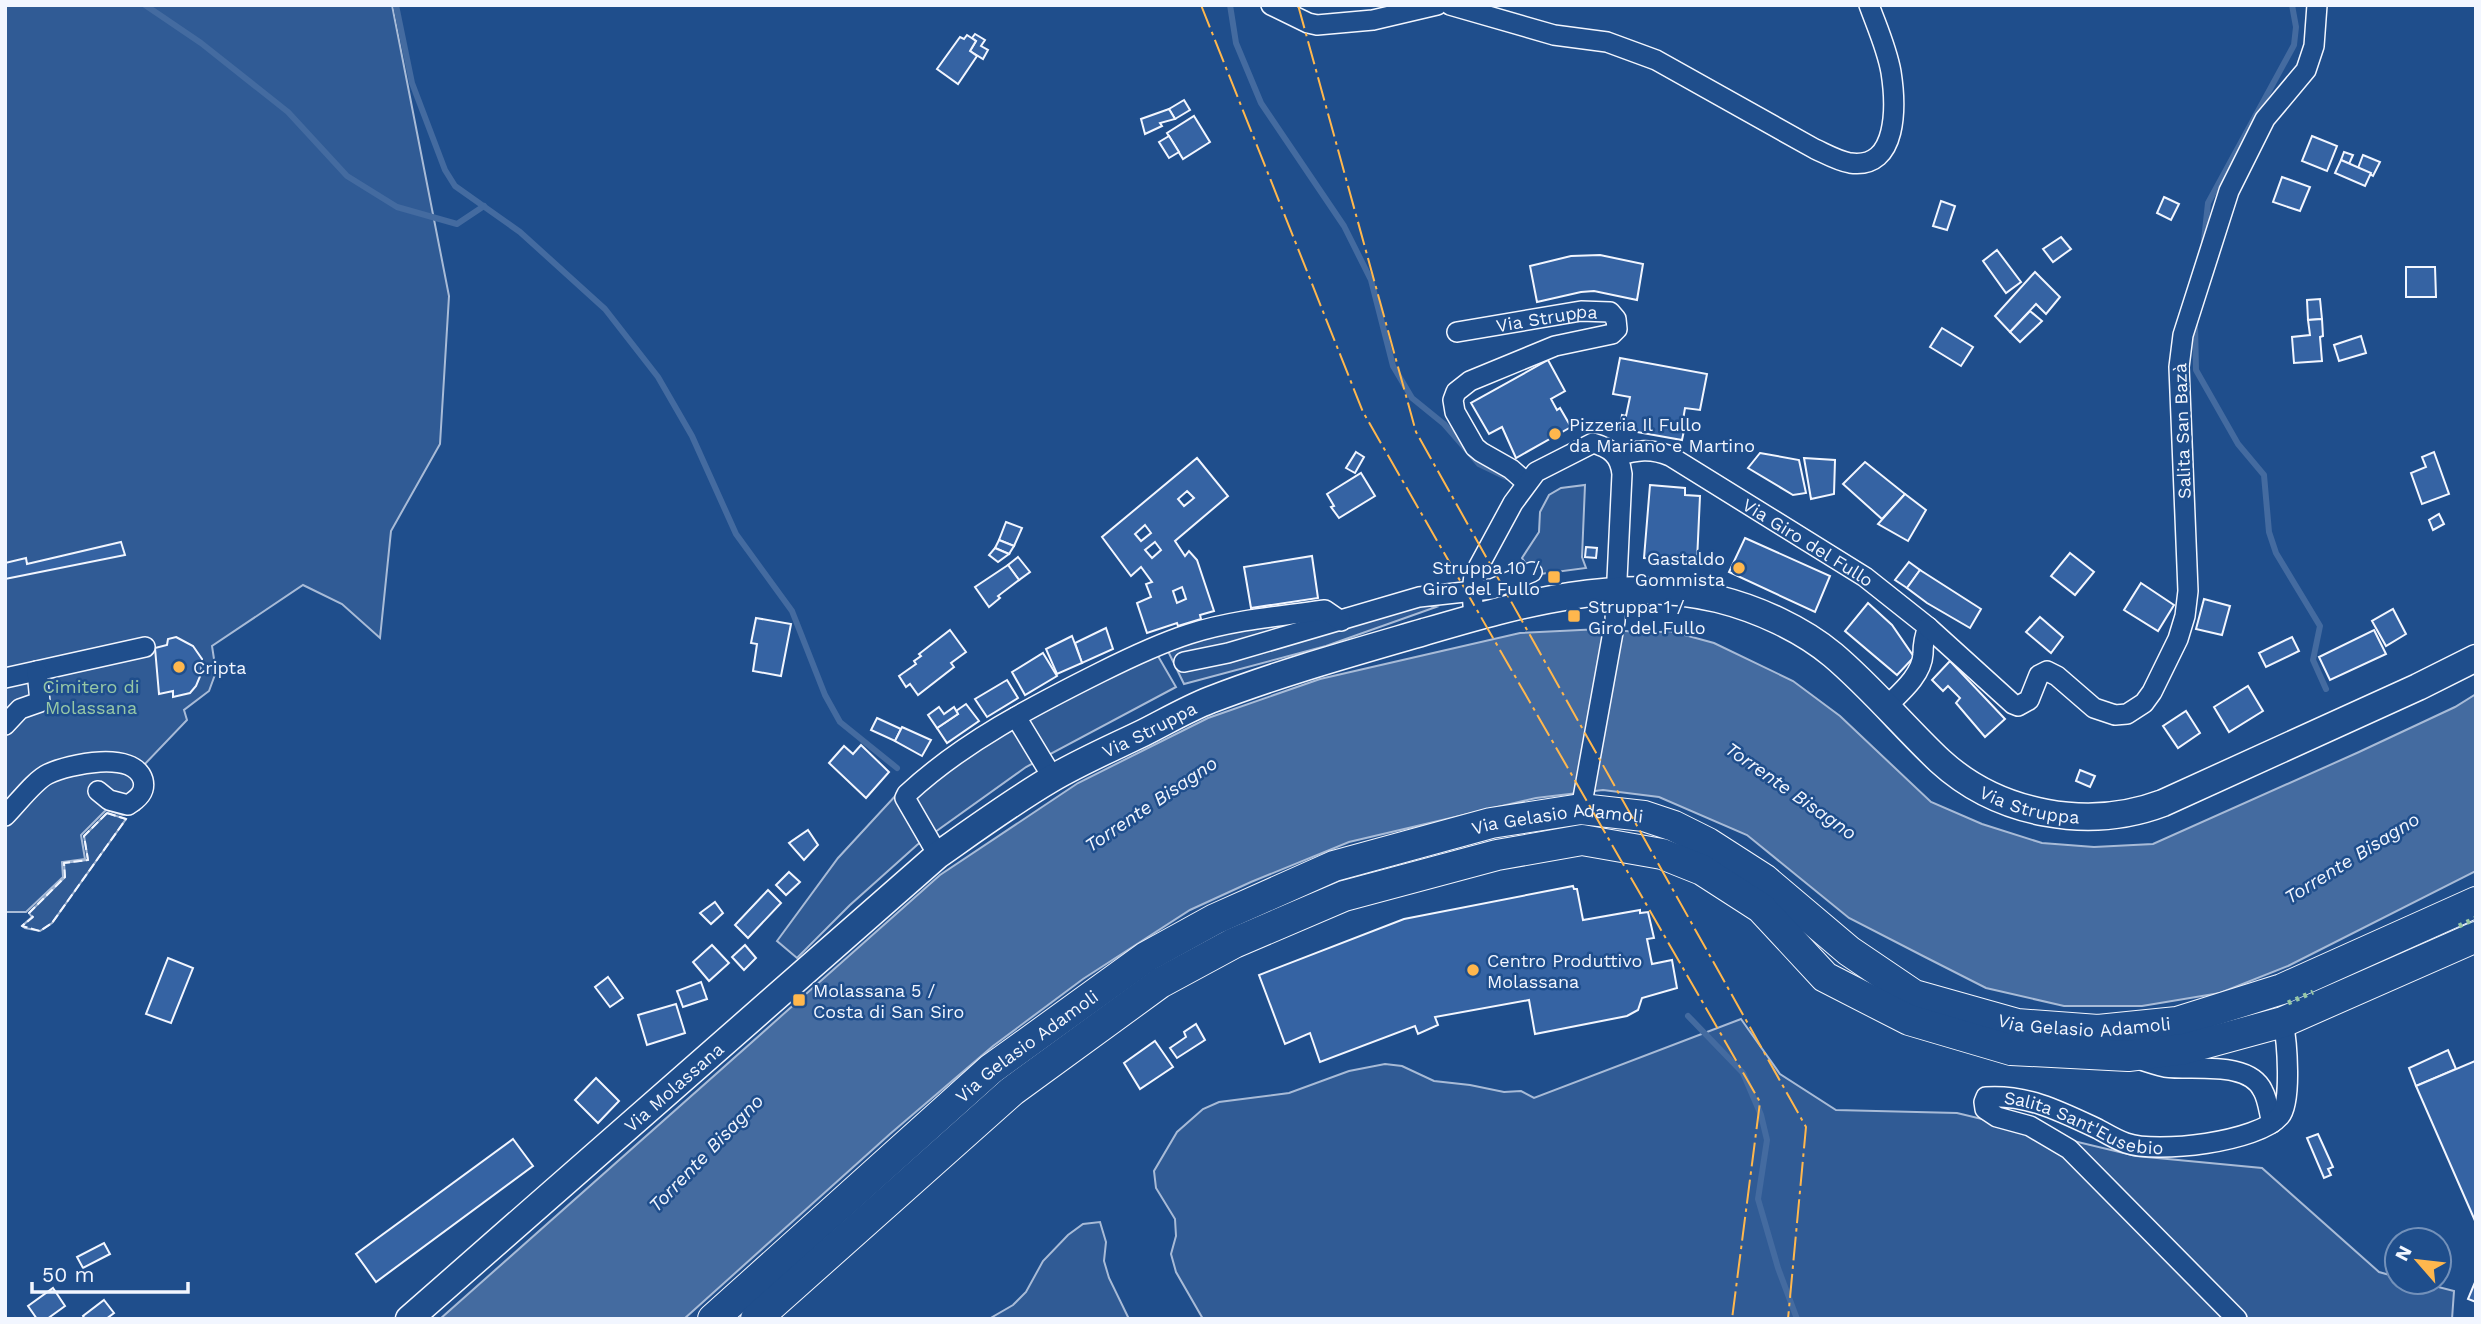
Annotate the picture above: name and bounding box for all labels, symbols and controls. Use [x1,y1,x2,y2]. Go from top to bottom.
street label: Via Struppa [1494,300,1598,336]
street label: Salita San Bazà [2169,363,2195,499]
place label: Pizzeria Il Fullo da Mariano e Martino [1569,414,1755,456]
marker: Pizzeria Il Fullo da Mariano e Martino [1547,426,1563,442]
street label: Via Giro del Fullo [1739,493,1878,590]
place label: Gastaldo Gommista [1635,548,1725,590]
place label: Struppa 10 / Giro del Fullo [1422,557,1540,599]
marker: Gastaldo Gommista [1731,560,1747,576]
marker: Struppa 10 / Giro del Fullo [1546,569,1562,585]
place label: Struppa 1 / Giro del Fullo [1588,596,1706,638]
marker: Struppa 1 / Giro del Fullo [1566,608,1582,624]
place label: Cripta [193,657,246,678]
marker: Cripta [171,659,187,675]
park label: Cimitero di Molassana [42,676,140,718]
street label: Via Struppa [1099,697,1200,761]
water label: Torrente Bisagno [1721,737,1861,845]
water label: Torrente Bisagno [1080,751,1222,857]
street label: Via Struppa [1976,781,2080,827]
street label: Via Gelasio Adamoli [1469,798,1645,838]
water label: Torrente Bisagno [2280,807,2424,909]
place label: Centro Produttivo Molassana [1487,950,1642,992]
marker: Centro Produttivo Molassana [1465,962,1481,978]
place label: Molassana 5 / Costa di San Siro [813,980,964,1022]
street label: Via Gelasio Adamoli [951,985,1102,1107]
marker: Molassana 5 / Costa di San Siro [791,992,807,1008]
street label: Via Gelasio Adamoli [1996,1009,2172,1041]
street label: Via Molassana [620,1038,727,1136]
street label: Salita Sant'Eusebio [2003,1086,2163,1158]
water label: Torrente Bisagno [644,1089,768,1217]
north arrow [2383,1226,2453,1296]
text: N [2390,1242,2417,1265]
scale bar [32,1250,187,1294]
text: 50 m [42,1262,94,1287]

